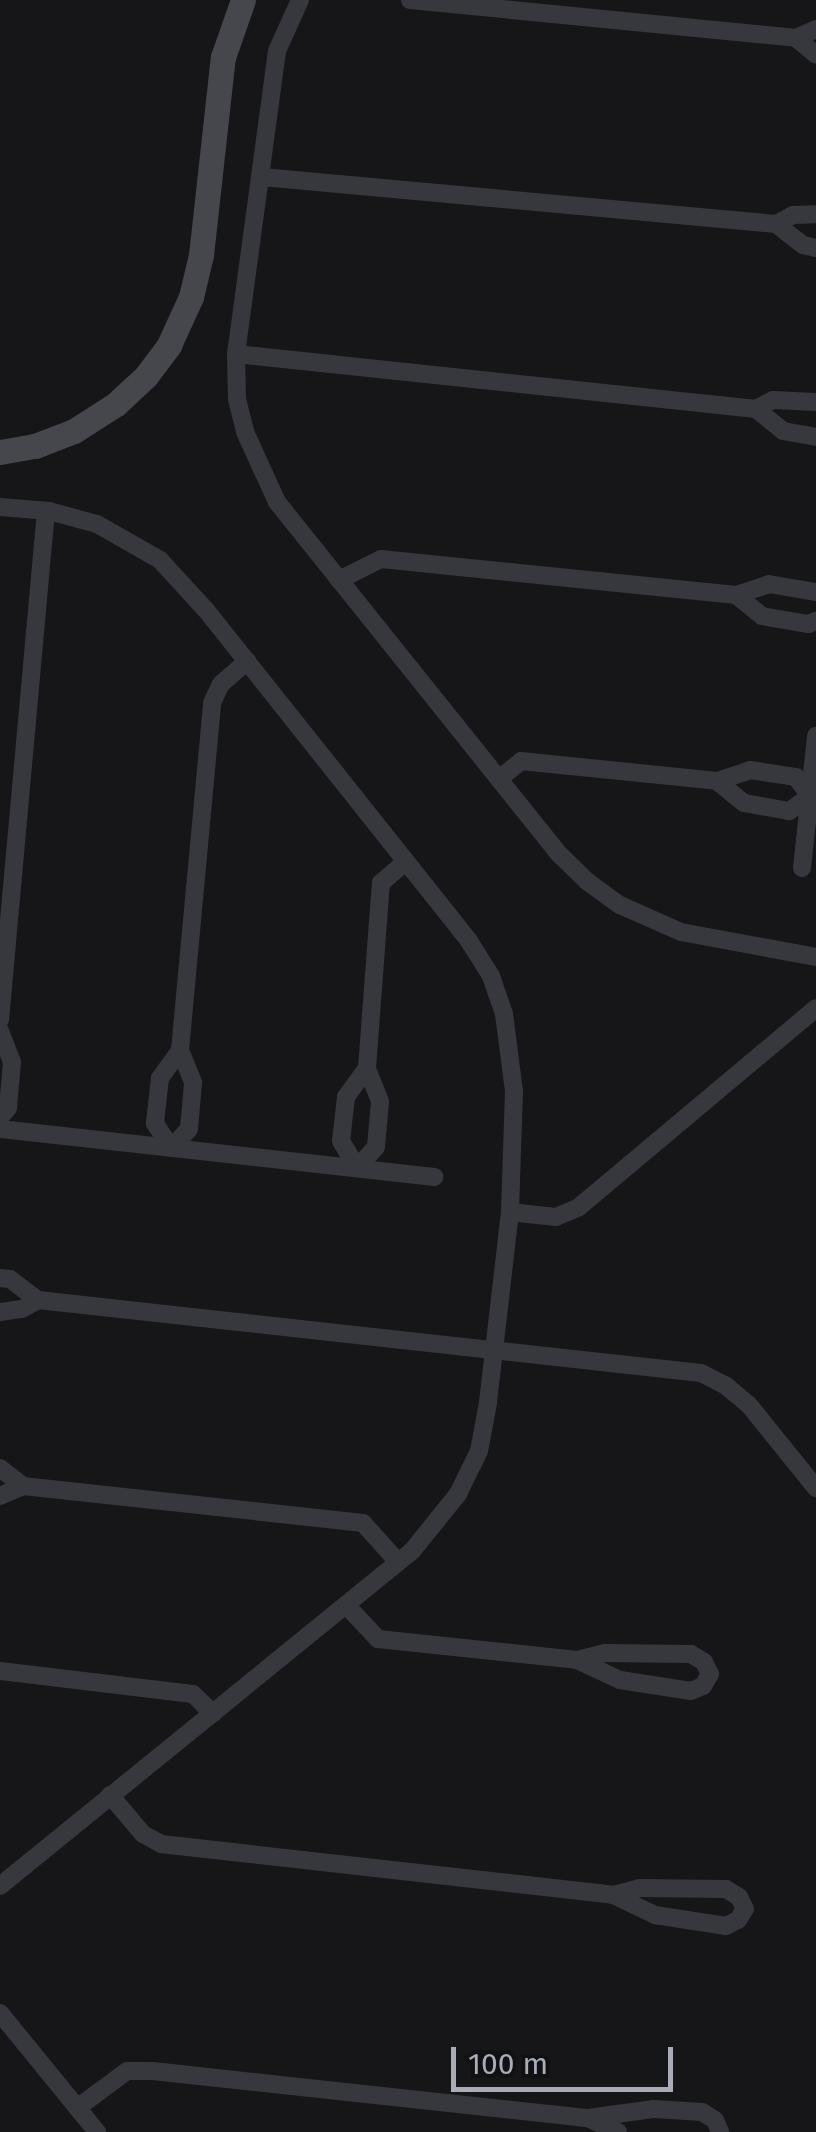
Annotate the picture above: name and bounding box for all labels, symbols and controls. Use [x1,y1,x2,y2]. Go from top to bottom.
scale bar [456,2027,678,2089]
text: 100 m [468,2046,548,2082]

